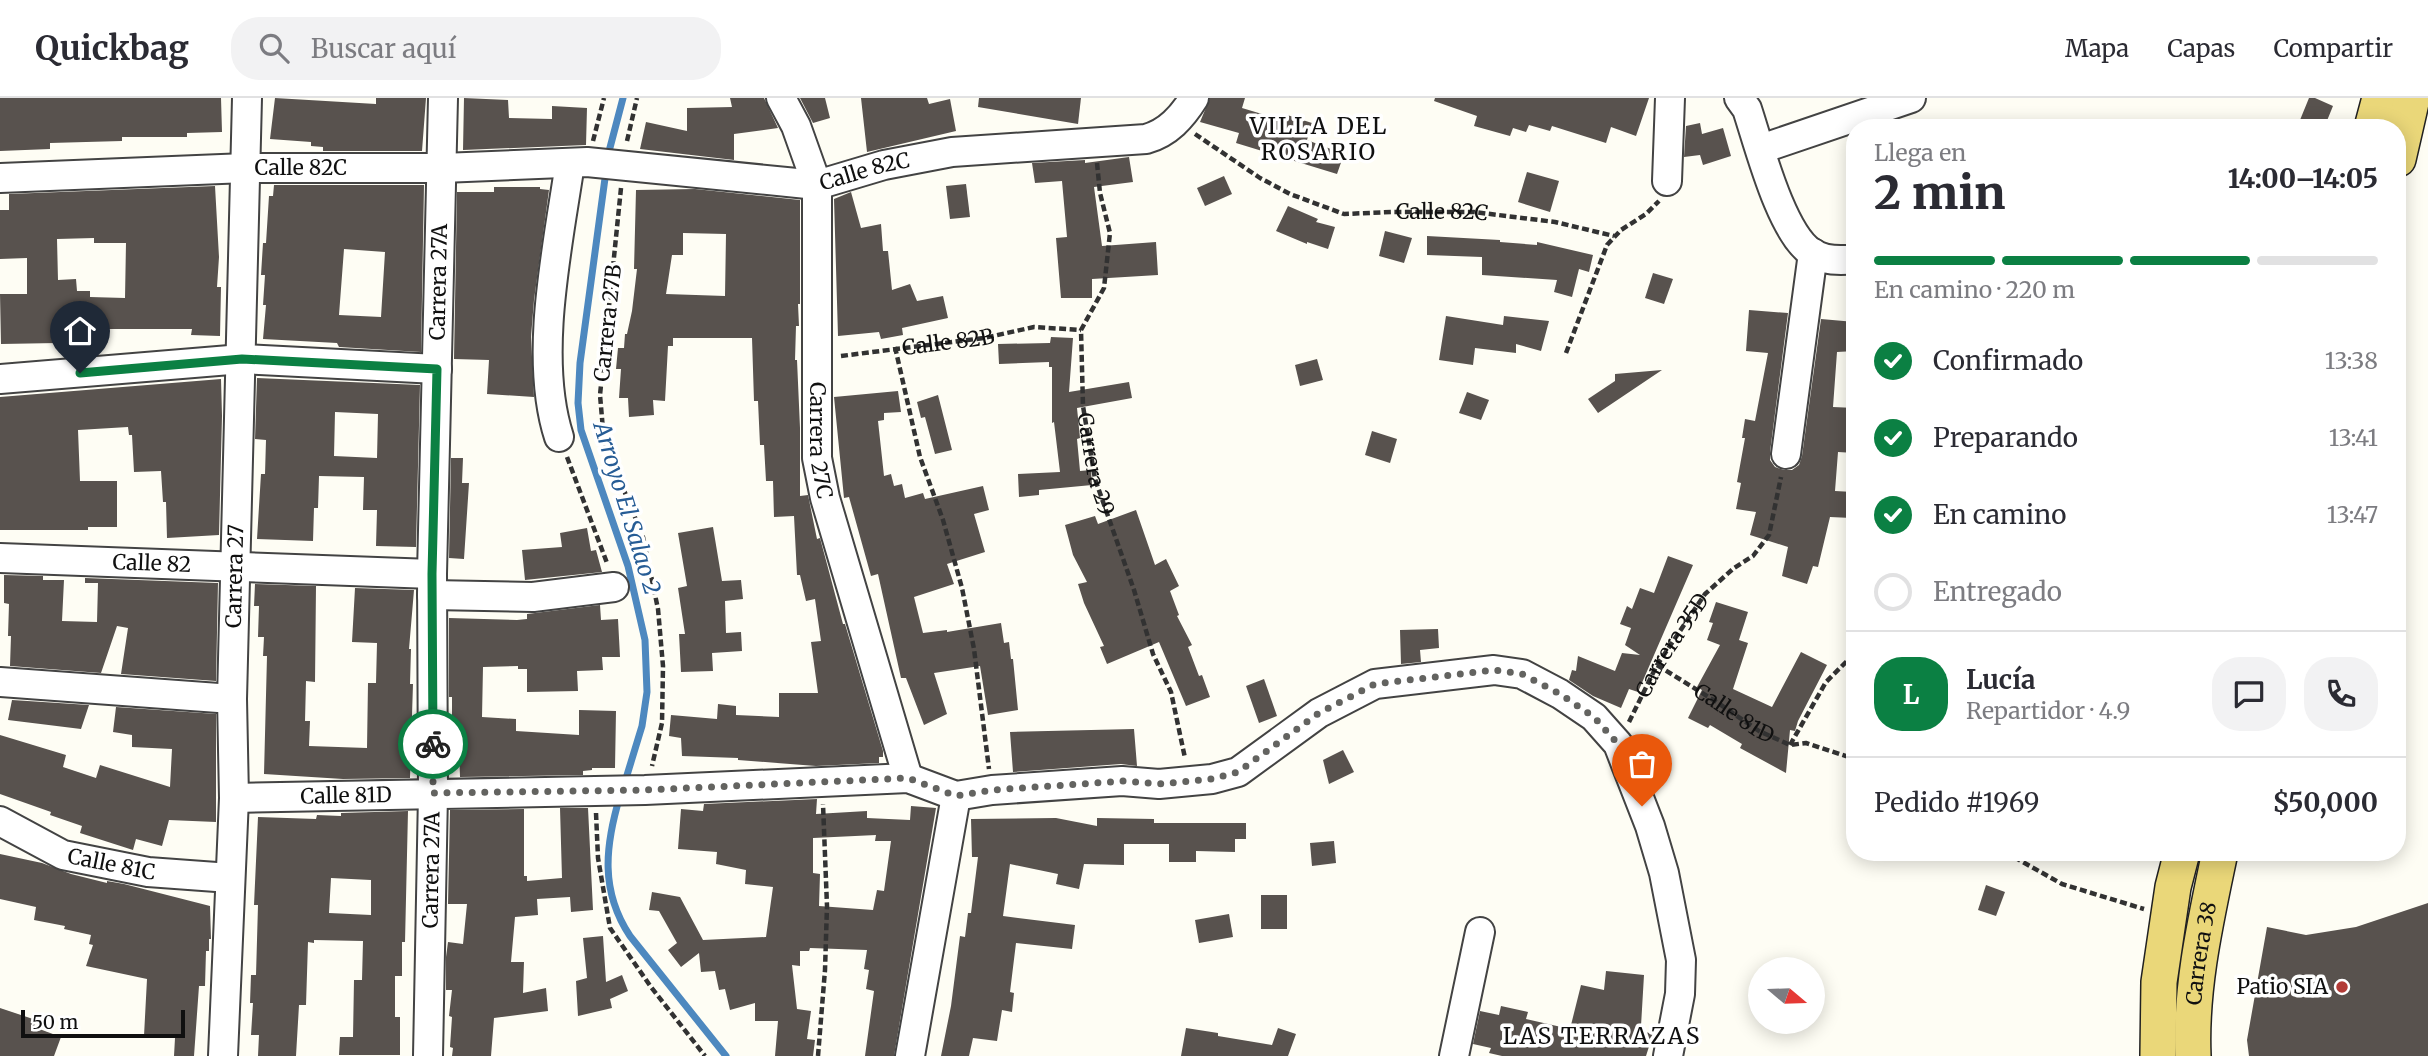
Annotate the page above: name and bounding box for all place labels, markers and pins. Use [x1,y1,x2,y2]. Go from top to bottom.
pin [50,301,110,373]
pin [1612,734,1672,806]
place label: Patio SIA [2237,973,2328,1000]
marker: Patio SIA [2334,979,2350,995]

